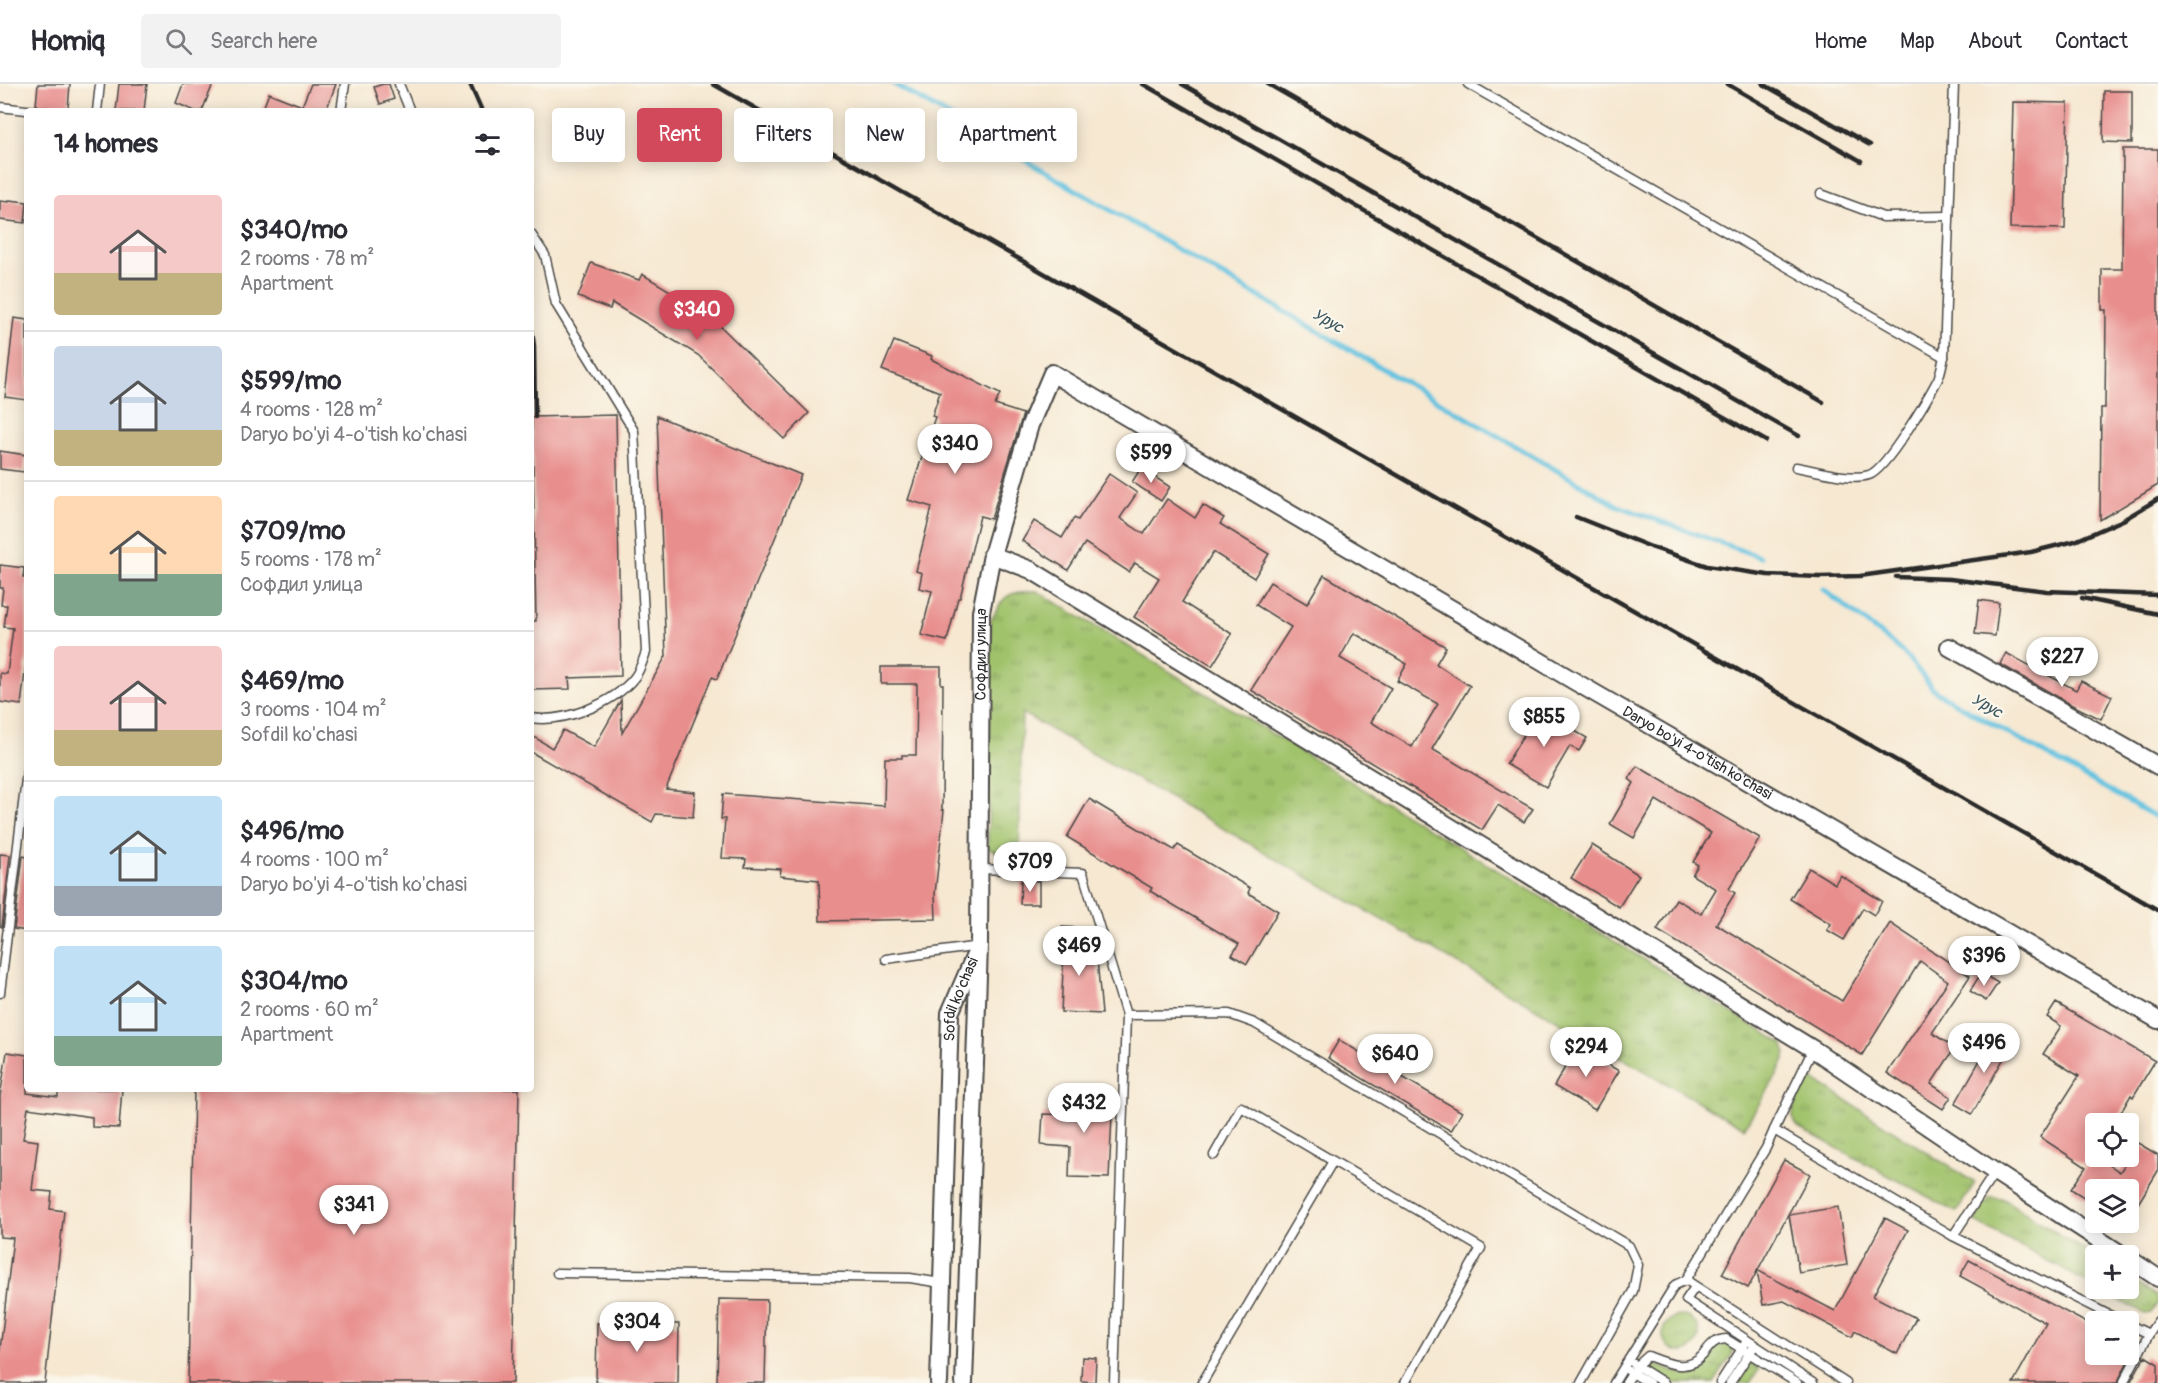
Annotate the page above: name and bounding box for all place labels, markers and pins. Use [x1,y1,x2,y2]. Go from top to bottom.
pin: $340 [661,290,733,341]
pin: $340 [919,424,991,475]
pin: $599 [1115,433,1187,484]
pin: $227 [2026,637,2098,688]
pin: $855 [1508,697,1580,748]
pin: $709 [994,842,1066,893]
pin: $469 [1043,926,1115,977]
pin: $396 [1948,936,2020,987]
pin: $496 [1948,1023,2020,1074]
pin: $294 [1550,1027,1622,1078]
pin: $640 [1359,1034,1431,1085]
pin: $432 [1048,1083,1120,1134]
pin: $341 [318,1185,390,1236]
pin: $304 [601,1302,673,1353]

